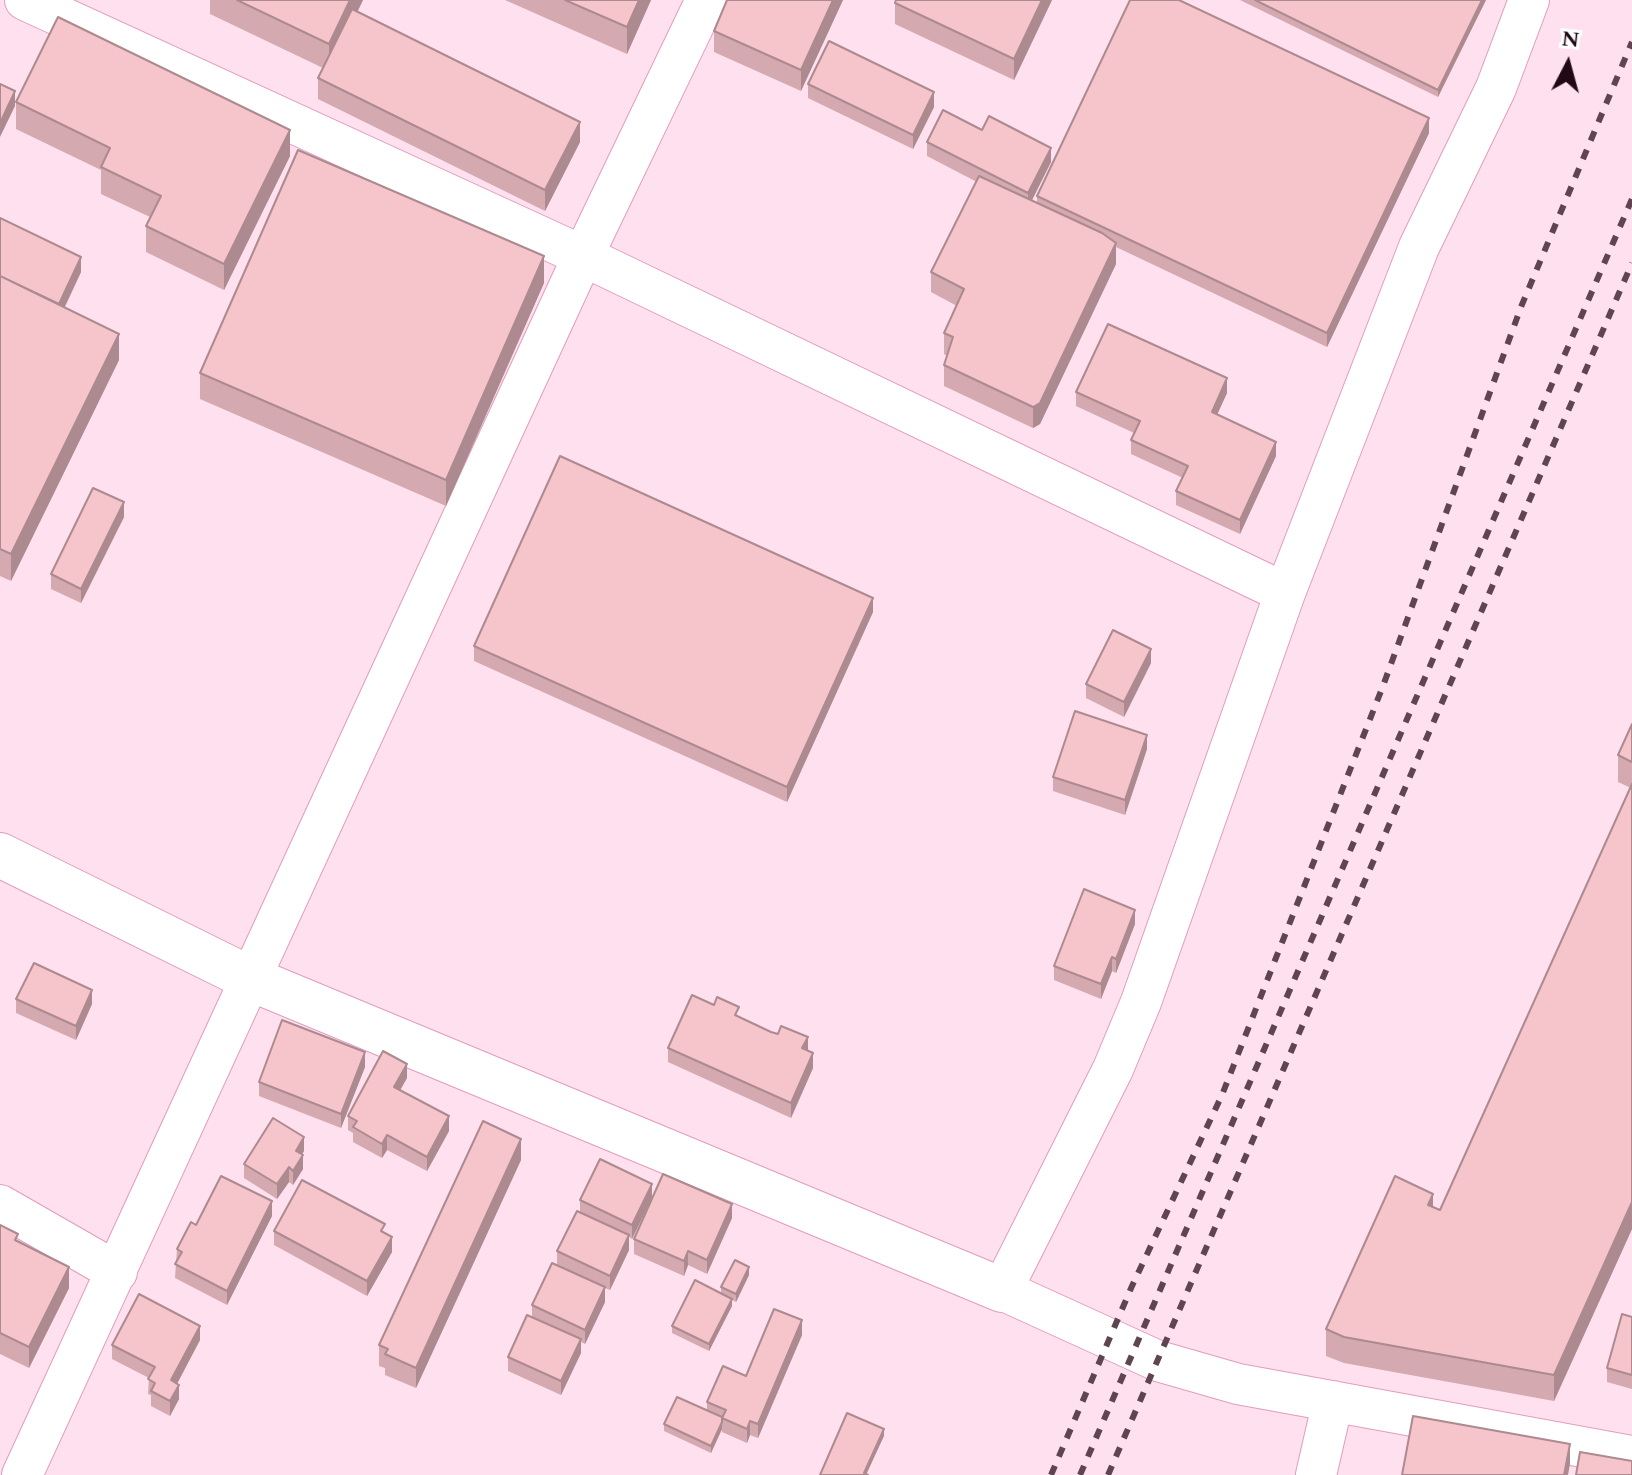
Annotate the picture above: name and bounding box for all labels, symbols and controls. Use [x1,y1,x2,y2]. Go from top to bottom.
text: N [1560,22,1581,57]
north arrow [1528,24,1608,104]

